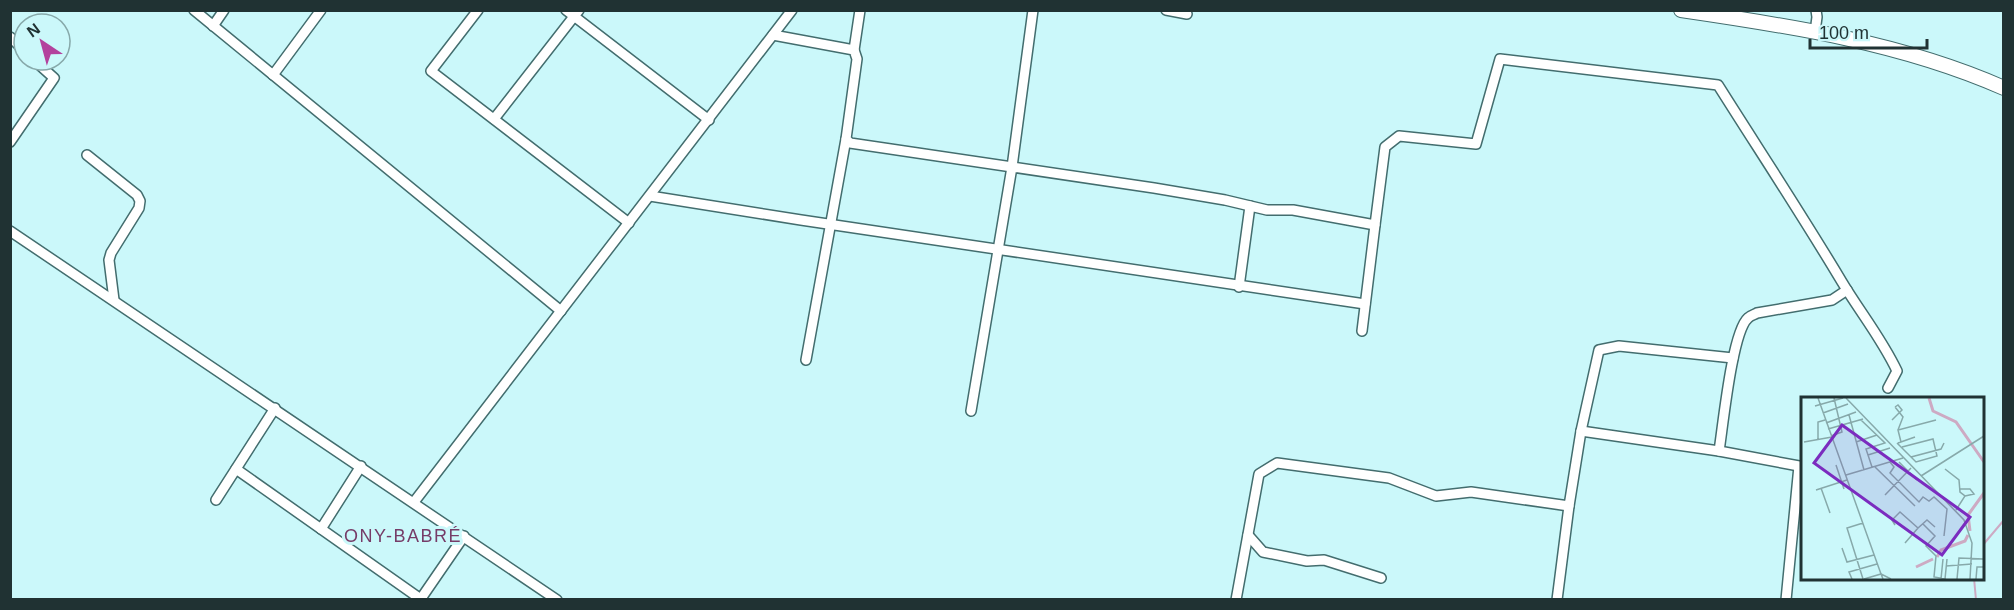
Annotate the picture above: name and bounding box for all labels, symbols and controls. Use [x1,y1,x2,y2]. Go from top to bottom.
north arrow [12,12,72,72]
scale bar [1810,12,1927,50]
text: N [24,20,43,41]
text: 100 m [1819,23,1869,43]
inset map [1801,397,1984,580]
district label: ONY-BABRÉ [344,526,462,546]

